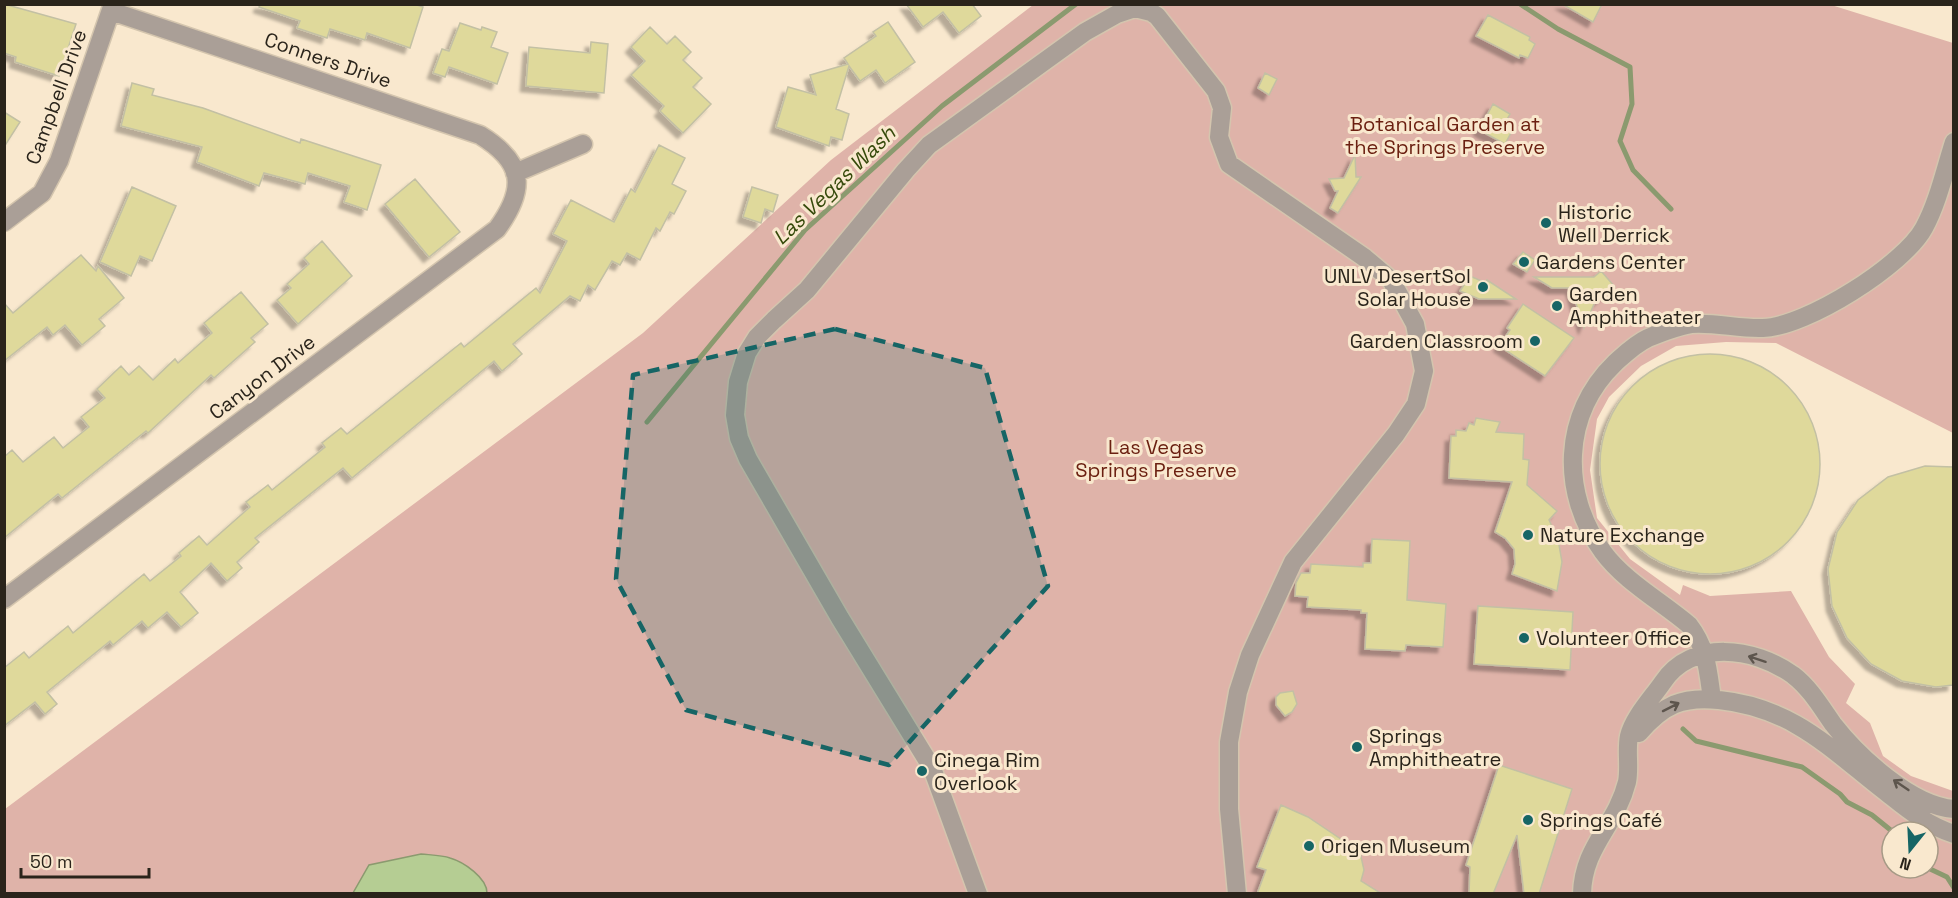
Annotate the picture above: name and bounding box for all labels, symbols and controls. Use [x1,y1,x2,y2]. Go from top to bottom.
street label: Campbell Drive [20,26,92,168]
street label: Conners Drive [261,26,395,94]
park label: Botanical Garden at the Springs Preserve [1345,111,1545,160]
water label: Las Vegas Wash [767,119,902,250]
place label: Historic Well Derrick [1558,199,1670,248]
marker: Historic Well Derrick [1539,216,1553,230]
place label: Gardens Center [1536,249,1685,275]
marker: Gardens Center [1517,255,1531,269]
place label: UNLV DesertSol Solar House [1324,263,1471,312]
marker: UNLV DesertSol Solar House [1476,280,1490,294]
place label: Garden Amphitheater [1569,281,1701,330]
marker: Garden Amphitheater [1550,299,1564,313]
place label: Garden Classroom [1350,328,1523,354]
street label: Canyon Drive [204,329,320,425]
marker: Garden Classroom [1528,334,1542,348]
park label: Las Vegas Springs Preserve [1075,434,1237,483]
place label: Nature Exchange [1540,522,1705,548]
marker: Nature Exchange [1521,528,1535,542]
place label: Volunteer Office [1536,625,1691,651]
marker: Volunteer Office [1517,631,1531,645]
one-way arrow [1748,653,1767,664]
one-way arrow [1661,701,1679,712]
place label: Springs Amphitheatre [1369,723,1501,772]
marker: Springs Amphitheatre [1350,740,1364,754]
place label: Cinega Rim Overlook [934,747,1040,796]
marker: Cinega Rim Overlook [915,764,929,778]
one-way arrow [1893,779,1909,791]
place label: Springs Café [1540,807,1662,833]
marker: Springs Café [1521,813,1535,827]
north arrow [1880,820,1940,880]
place label: Origen Museum [1321,833,1470,859]
marker: Origen Museum [1302,839,1316,853]
scale bar [21,841,148,879]
text: 50 m [30,850,72,873]
text: N [1897,852,1914,875]

